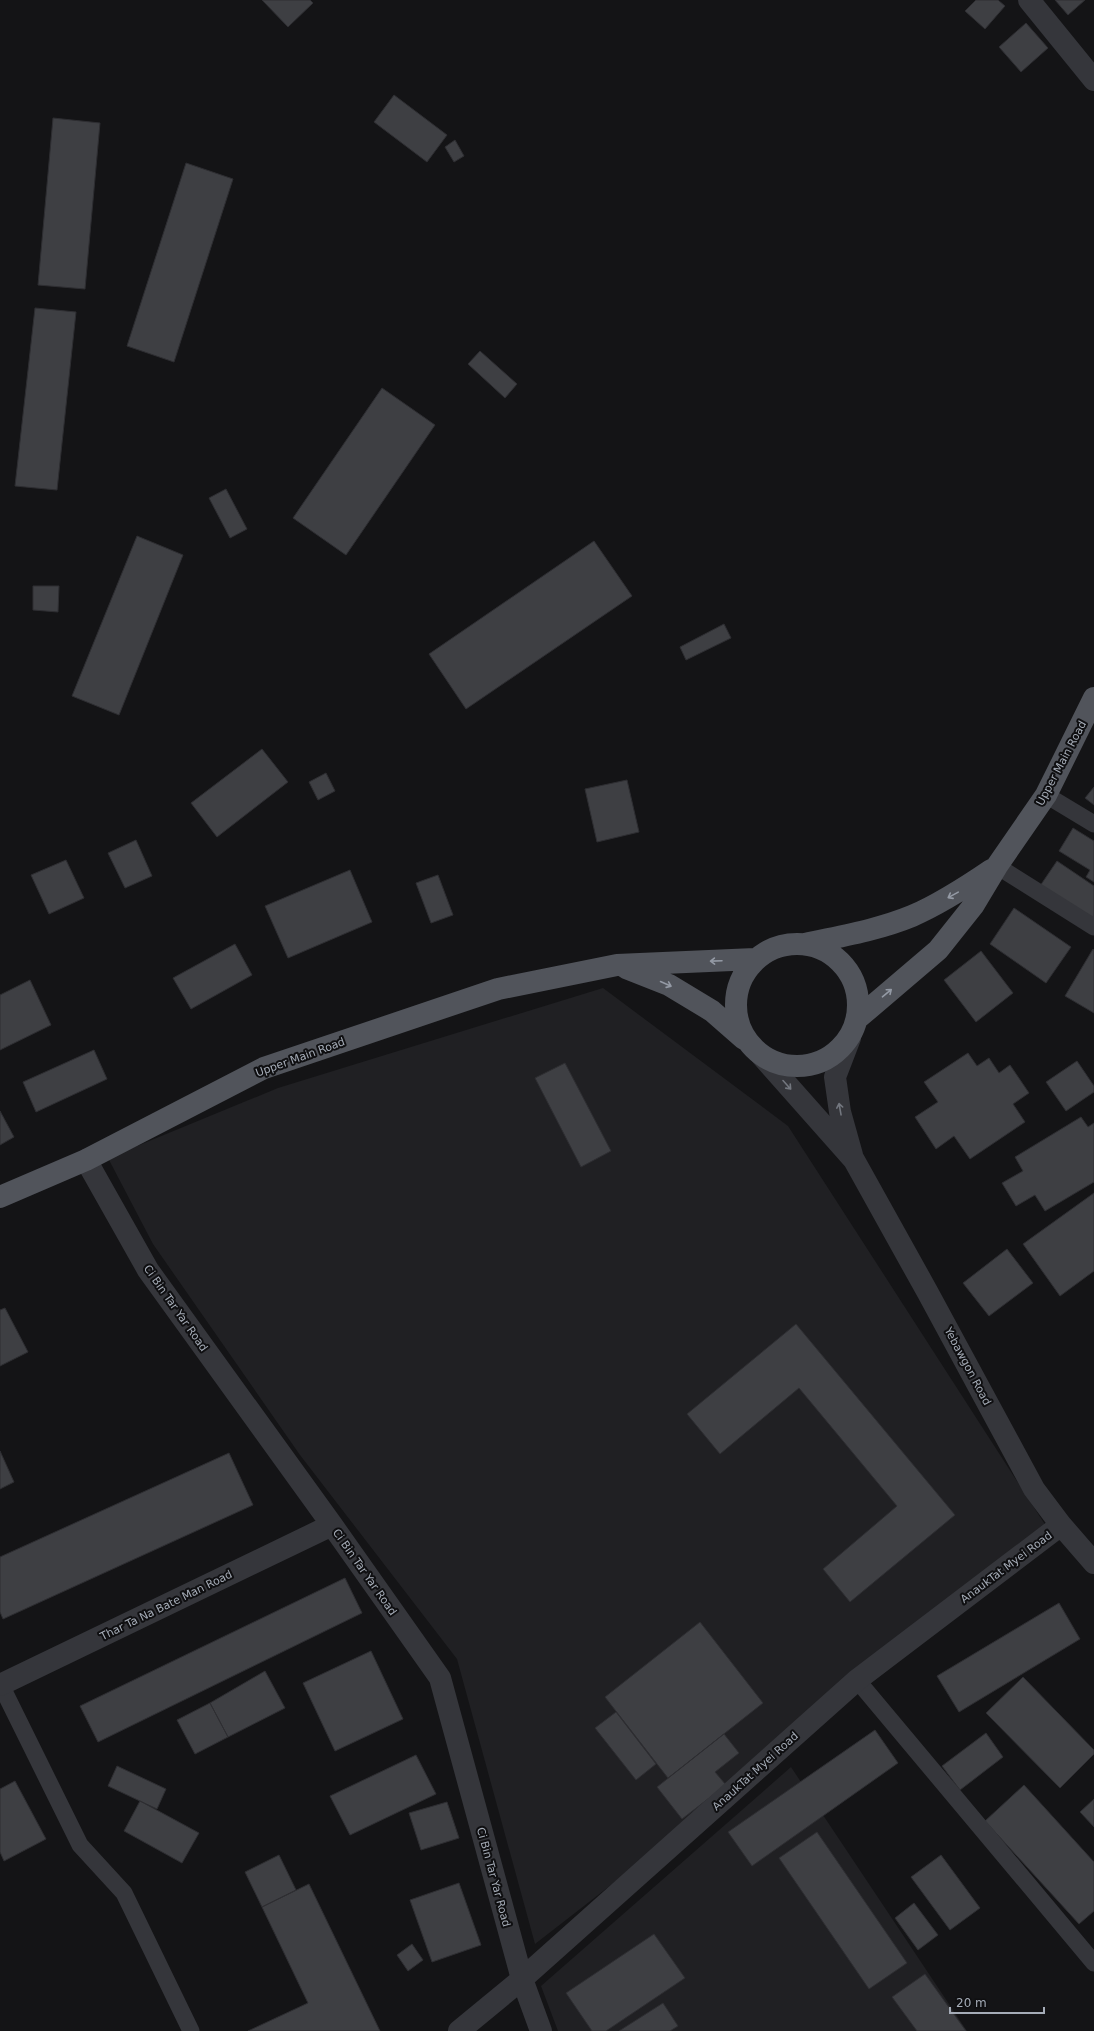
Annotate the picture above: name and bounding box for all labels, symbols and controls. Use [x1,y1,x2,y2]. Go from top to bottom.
street label: Upper Main Road [1034,719,1089,808]
one-way arrow [947,892,959,899]
one-way arrow [710,957,723,965]
one-way arrow [660,981,672,989]
one-way arrow [882,989,892,998]
street label: Upper Main Road [254,1035,347,1080]
one-way arrow [782,1079,791,1090]
one-way arrow [836,1103,844,1116]
street label: Ci Bin Tar Yar Road [141,1263,210,1354]
street label: Yebawgon Road [941,1324,994,1407]
street label: Ci Bin Tar Yar Road [330,1527,399,1618]
street label: AnaukTat Myei Road [958,1529,1055,1606]
street label: Thar Ta Na Bate Man Road [97,1568,234,1644]
street label: AnaukTat Myei Road [710,1729,801,1813]
street label: Ci Bin Tar Yar Road [474,1826,513,1928]
scale bar [950,1989,1044,2015]
text: 20 m [956,1996,987,2010]

